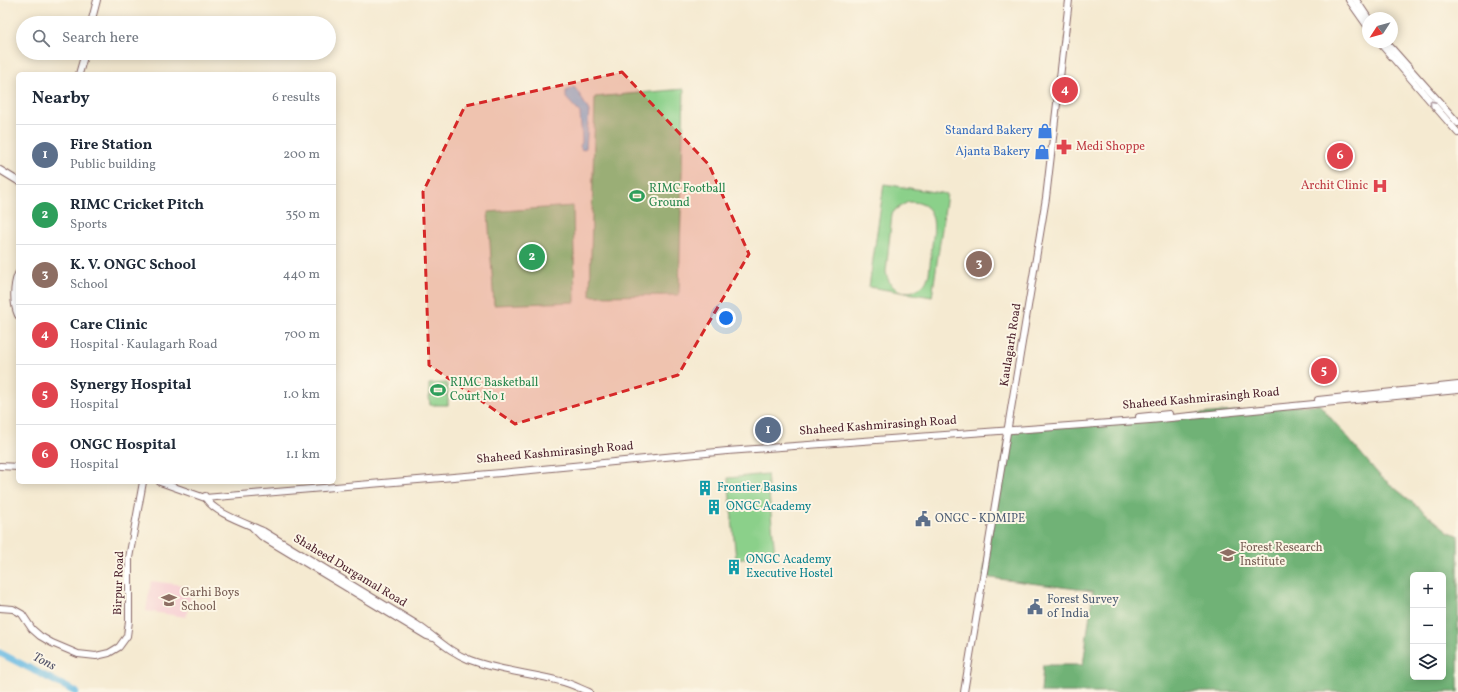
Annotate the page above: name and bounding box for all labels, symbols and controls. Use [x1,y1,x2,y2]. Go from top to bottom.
north arrow [1362,12,1398,48]
search box [16,16,336,60]
icon: search [30,27,52,49]
text: Search here [62,28,139,49]
pin: 4 [1052,75,1078,105]
text: Nearby [32,87,90,110]
text: 6 results [272,89,320,107]
one-way arrow [1430,101,1437,108]
shop icon: Standard Bakery [1036,122,1054,140]
place label: Standard Bakery [945,123,1034,139]
text: Fire Station [70,135,153,156]
pharmacy icon: Medi Shoppe [1055,138,1073,156]
place label: Medi Shoppe [1076,139,1145,155]
pin: 6 [1327,141,1353,171]
shop icon: Ajanta Bakery [1033,143,1051,161]
place label: Ajanta Bakery [956,144,1030,160]
text: 1 [42,146,48,164]
text: 200 m [283,146,320,164]
text: Public building [70,156,156,174]
hospital icon: Archit Clinic [1371,177,1389,195]
place label: Archit Clinic [1301,178,1368,194]
place label: RIMC Football Ground [649,181,726,211]
sports icon: RIMC Football Ground [628,187,646,205]
text: RIMC Cricket Pitch [70,195,204,216]
text: 2 [42,206,48,224]
text: 350 m [285,206,320,224]
text: Sports [70,216,107,234]
pin: 2 [519,242,545,272]
pin: 3 [966,249,992,279]
text: K. V. ONGC School [70,255,196,276]
text: 3 [42,266,48,284]
text: 440 m [283,266,320,284]
text: School [70,276,108,294]
street label: Kaulagarh Road [997,302,1026,388]
your location [716,308,736,328]
text: Care Clinic [70,315,148,336]
text: 4 [41,326,49,344]
text: 700 m [284,326,320,344]
text: Hospital · Kaulagarh Road [70,336,218,354]
pin: 5 [1311,356,1337,386]
text: Synergy Hospital [70,375,191,396]
place label: RIMC Basketball Court No 1 [450,375,539,405]
sports icon: RIMC Basketball Court No 1 [429,381,447,399]
street label: Shaheed Kashmirasingh Road [1122,384,1281,414]
text: 5 [42,386,48,404]
text: 1.0 km [283,386,320,404]
text: Hospital [70,396,119,414]
street label: Shaheed Kashmirasingh Road [799,413,957,439]
pin: 1 [755,415,781,445]
text: ONGC Hospital [70,435,176,456]
street label: Shaheed Kashmirasingh Road [476,438,635,468]
text: 6 [41,446,49,464]
text: 1.1 km [286,446,320,464]
text: Hospital [70,456,119,474]
building icon: Frontier Basins [696,479,714,497]
place label: Frontier Basins [717,480,797,496]
building icon: ONGC Academy [705,498,723,516]
place label: ONGC Academy [726,499,812,515]
public building icon: ONGC - KDMIPE [914,510,932,528]
place label: ONGC - KDMIPE [935,511,1025,527]
street label: Shaheed Durgamal Road [290,531,410,611]
place label: Forest Research Institute [1240,540,1323,570]
school or university icon: Forest Research Institute [1219,546,1237,564]
street label: Birpur Road [110,550,128,615]
place label: ONGC Academy Executive Hostel [746,552,834,582]
building icon: ONGC Academy Executive Hostel [725,558,743,576]
map controls [1410,572,1446,680]
button: + [1410,572,1446,608]
place label: Garhi Boys School [181,585,239,615]
school or university icon: Garhi Boys School [160,591,178,609]
place label: Forest Survey of India [1047,592,1119,622]
public building icon: Forest Survey of India [1026,598,1044,616]
button: − [1410,608,1446,644]
button: layers [1410,644,1446,680]
water label: Tons [29,649,59,676]

